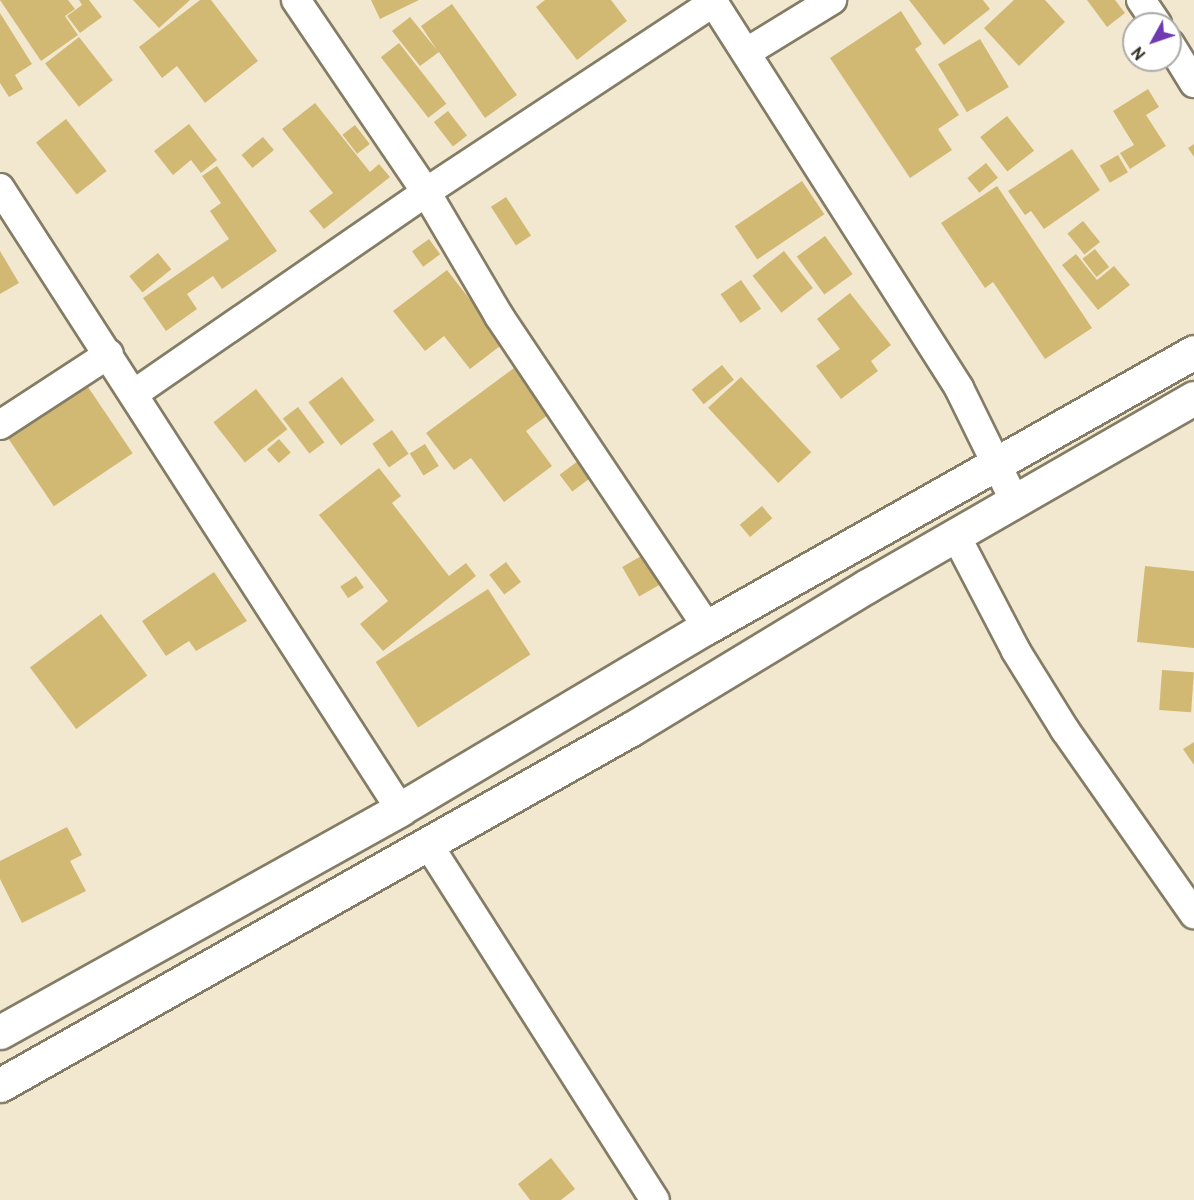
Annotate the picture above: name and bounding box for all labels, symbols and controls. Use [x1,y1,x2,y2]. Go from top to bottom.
north arrow [1122,12,1182,72]
text: N [1128,41,1151,63]

